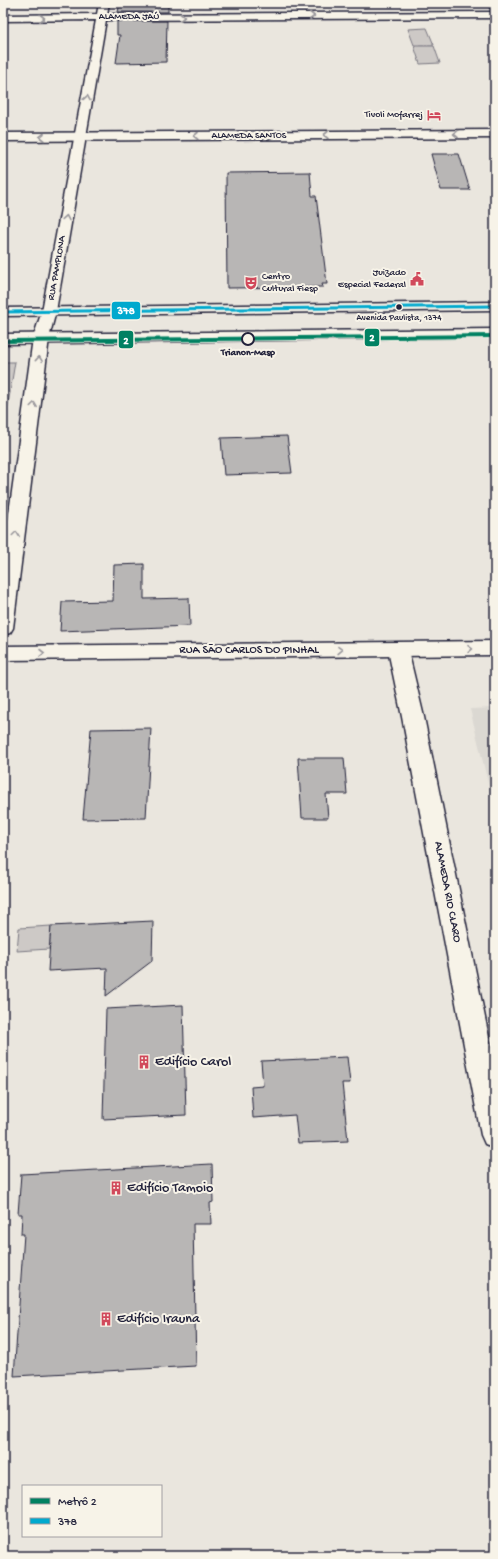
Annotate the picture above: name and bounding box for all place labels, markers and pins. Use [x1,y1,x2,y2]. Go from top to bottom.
hotel icon: Tivoli Mofarrej [426,107,442,123]
place label: Tivoli Mofarrej [364,109,423,121]
place label: Juizado Especial Federal [338,267,406,291]
place label: Centro Cultural Fiesp [262,271,318,295]
public building icon: Juizado Especial Federal [409,271,425,287]
theatre icon: Centro Cultural Fiesp [243,275,259,291]
marker: Avenida Paulista, 1374 [394,302,404,312]
place label: Avenida Paulista, 1374 [357,313,442,324]
marker: Trianon-Masp [241,332,255,346]
place label: Trianon-Masp [220,347,275,359]
building icon: Edifício Carol [136,1054,152,1070]
place label: Edifício Carol [155,1054,231,1071]
building icon: Edifício Tamoio [108,1180,124,1196]
place label: Edifício Tamoio [127,1180,213,1197]
building icon: Edifício Irauna [98,1311,114,1327]
place label: Edifício Irauna [117,1311,201,1328]

